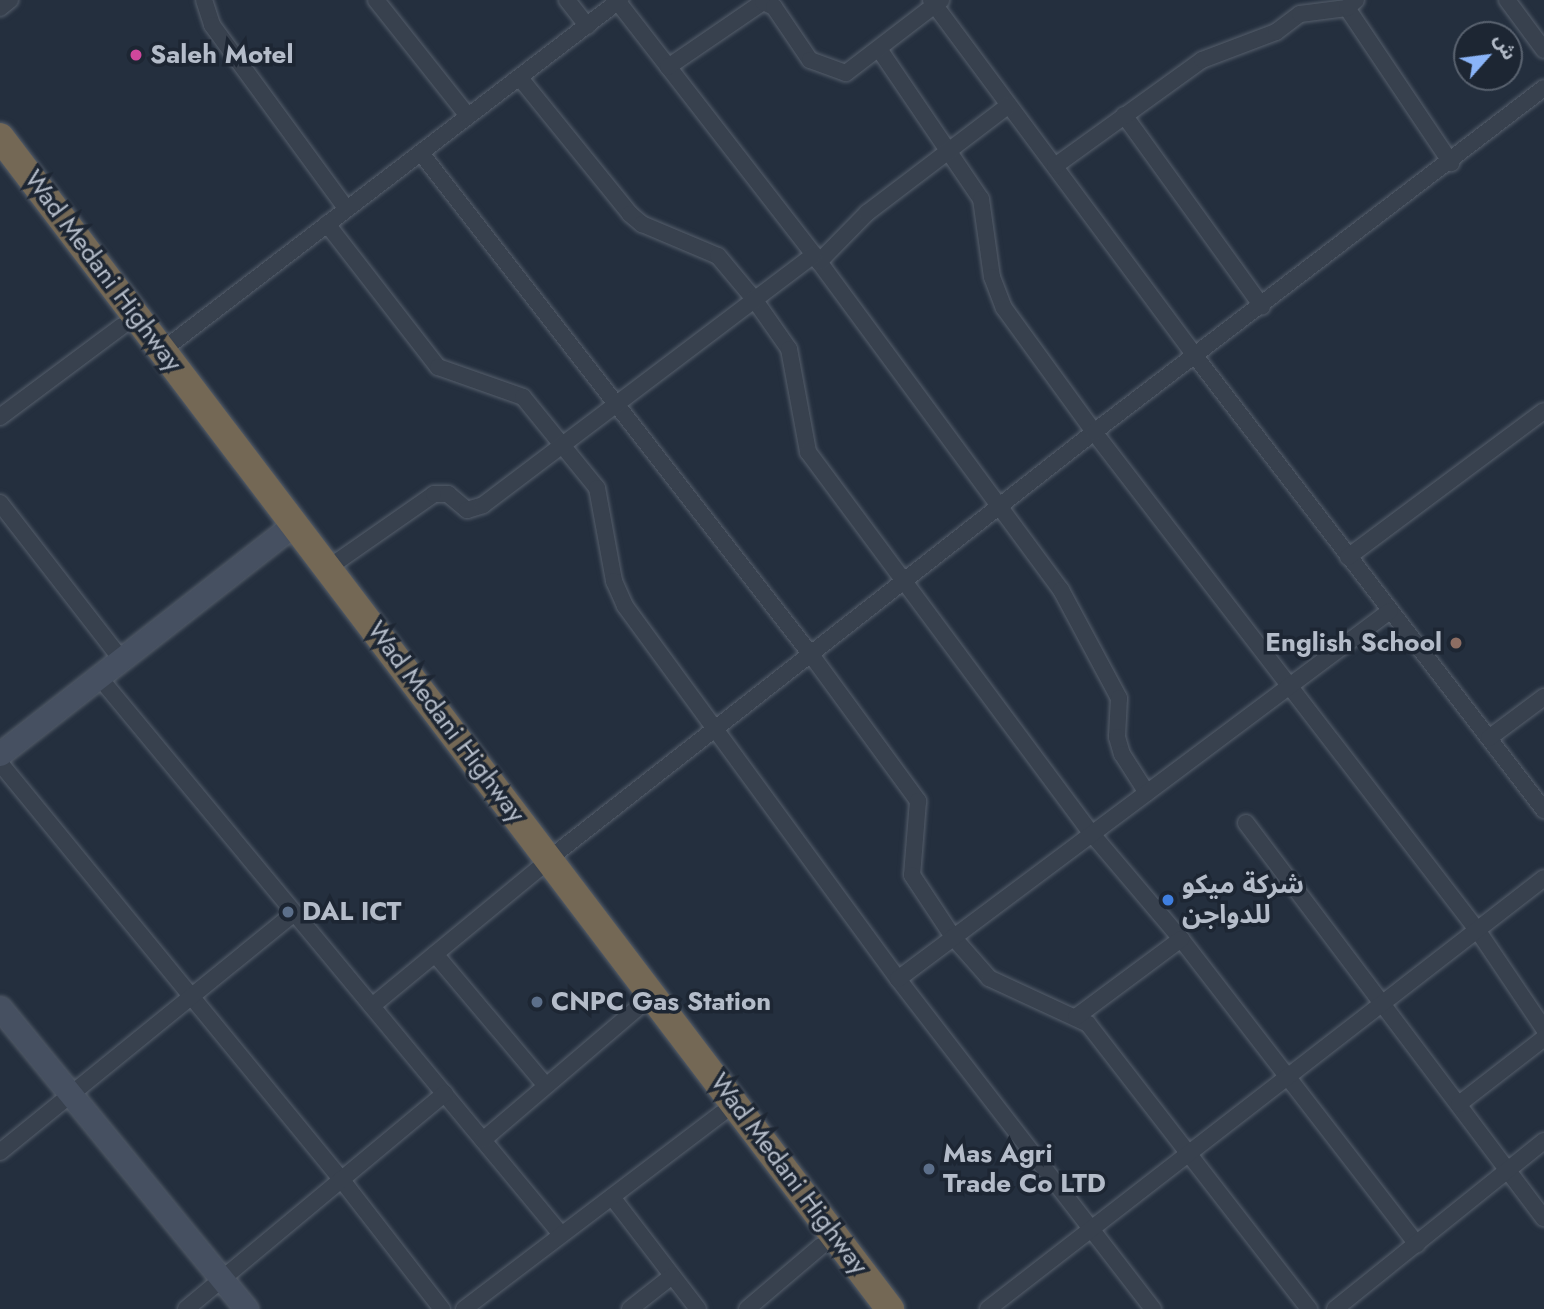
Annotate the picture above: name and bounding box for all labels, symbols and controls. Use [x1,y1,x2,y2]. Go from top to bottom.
north arrow [1453,21,1523,91]
text: ش [1487,29,1523,65]
place label: Saleh Motel [150,39,293,71]
marker: Saleh Motel [128,47,144,63]
street label: Wad Medani Highway [17,164,189,378]
street label: Wad Medani Highway [360,615,532,829]
place label: English School [1265,627,1442,659]
marker: English School [1448,635,1464,651]
place label: شركة ميكو للدواجن [1182,869,1304,931]
marker: شركة ميكو للدواجن [1160,892,1176,908]
place label: DAL ICT [302,896,401,928]
marker: DAL ICT [280,904,296,920]
place label: CNPC Gas Station [551,986,771,1018]
marker: CNPC Gas Station [529,994,545,1010]
street label: Wad Medani Highway [703,1067,875,1281]
place label: Mas Agri Trade Co LTD [943,1138,1106,1200]
marker: Mas Agri Trade Co LTD [921,1161,937,1177]

